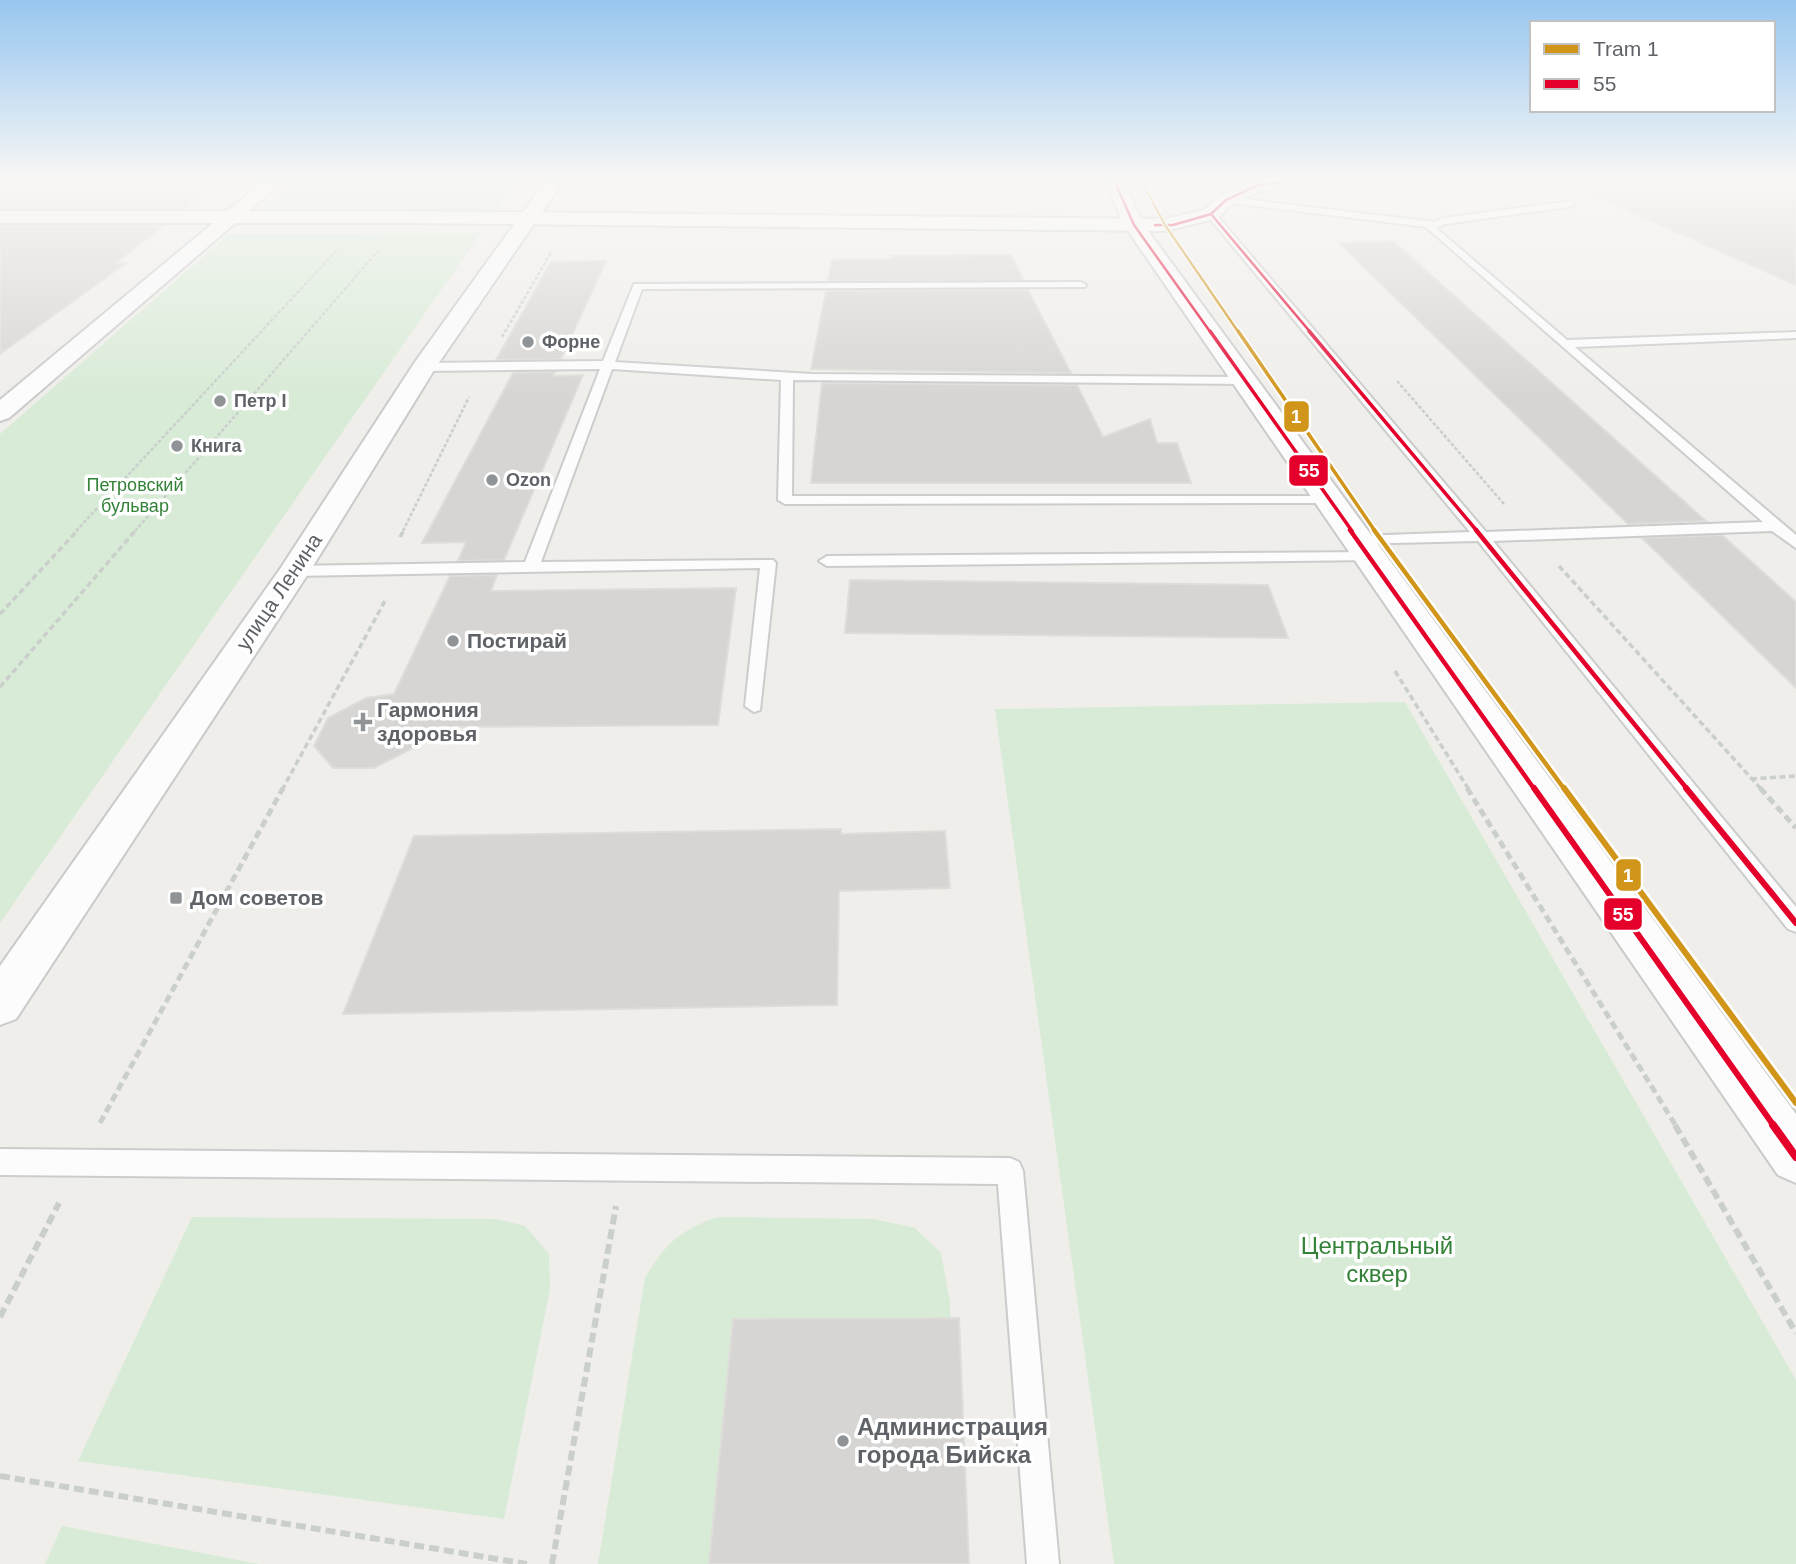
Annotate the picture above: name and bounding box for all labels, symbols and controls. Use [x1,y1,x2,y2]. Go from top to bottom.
legend [1530,21,1775,112]
text: Tram 1 [1593,37,1659,60]
text: 55 [1593,72,1616,95]
place label: Форне [542,332,600,352]
marker: Форне [520,334,536,350]
place label: Петр I [234,391,287,411]
marker: Петр I [212,393,228,409]
line badge: 1 [1283,400,1310,433]
text: 1 [1291,406,1302,427]
place label: Книга [191,436,242,456]
marker: Книга [169,438,185,454]
line badge: 55 [1288,454,1329,487]
text: 55 [1298,460,1320,481]
place label: Ozon [506,470,551,490]
marker: Ozon [484,472,500,488]
park label: Петровский бульвар [87,475,183,516]
street label: улица Ленина [231,529,326,654]
place label: Постирай [467,629,567,652]
marker: Постирай [445,633,461,649]
place label: Гармония здоровья [377,698,479,745]
marker: Гармония здоровья [355,714,371,730]
line badge: 1 [1615,858,1642,892]
text: 1 [1623,865,1634,886]
place label: Дом советов [190,886,324,909]
marker: Дом советов [168,890,184,906]
line badge: 55 [1603,897,1643,931]
text: 55 [1612,904,1634,925]
park label: Центральный сквер [1301,1232,1453,1287]
place label: Администрация города Бийска [857,1413,1048,1468]
marker: Администрация города Бийска [835,1433,851,1449]

